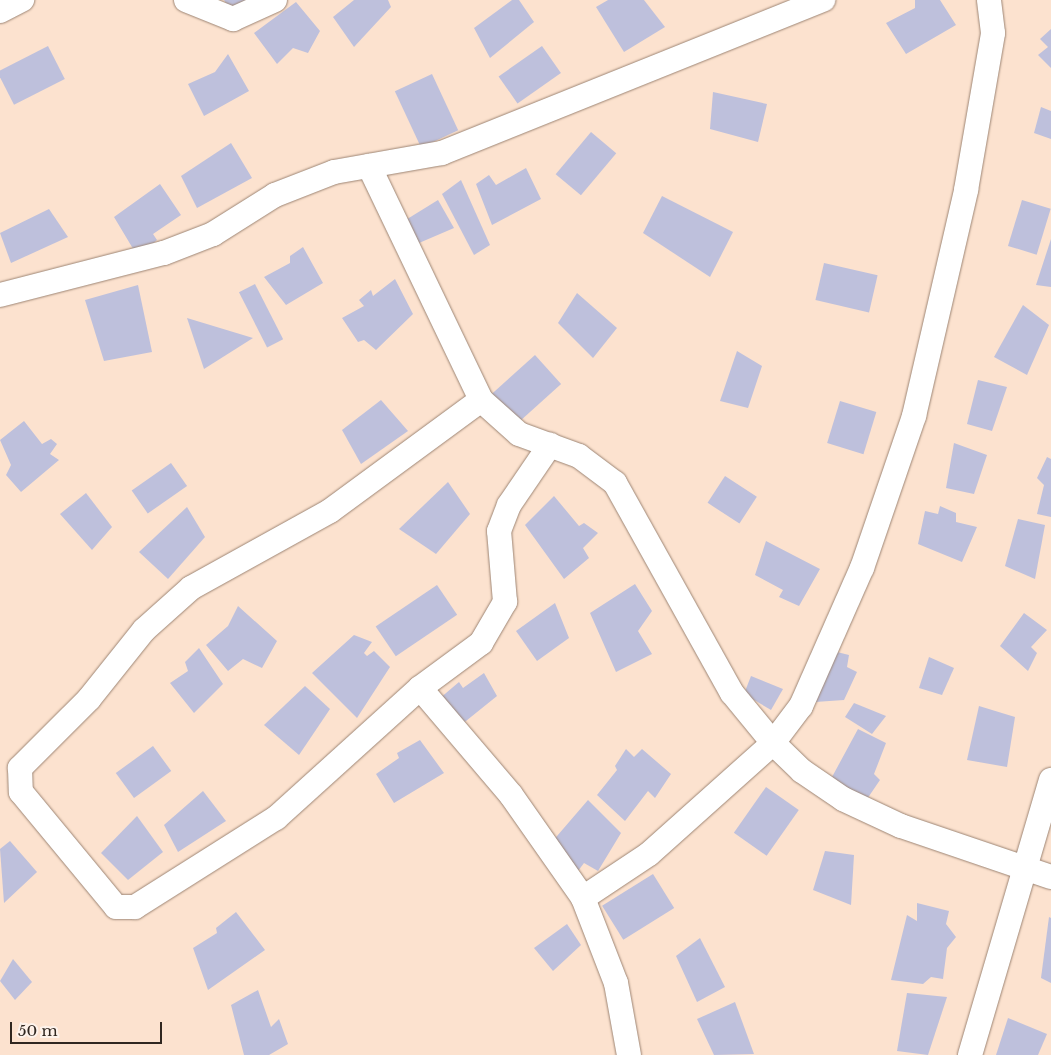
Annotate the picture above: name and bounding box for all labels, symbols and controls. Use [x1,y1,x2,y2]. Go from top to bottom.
scale bar [12,1012,165,1044]
text: 50 m [18,1021,58,1040]

